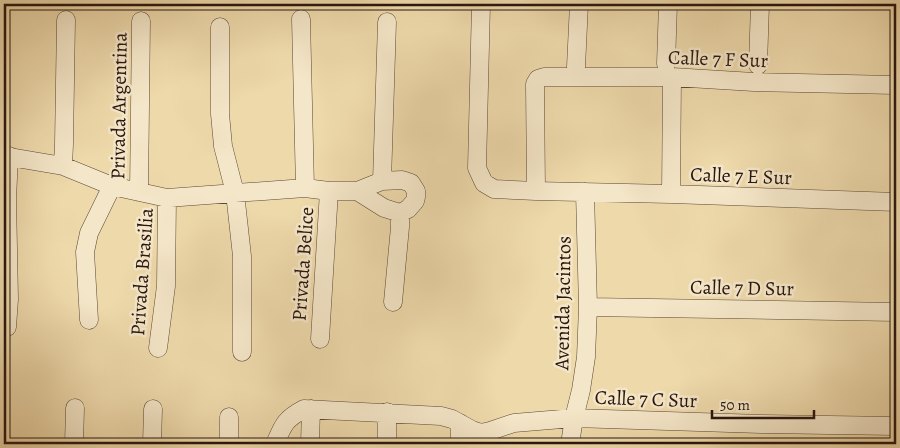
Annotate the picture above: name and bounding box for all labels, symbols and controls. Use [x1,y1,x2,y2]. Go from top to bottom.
street label: Privada Argentina [104,31,134,180]
street label: Calle 7 F Sur [667,44,769,74]
street label: Calle 7 E Sur [690,161,793,191]
street label: Privada Belice [286,206,320,322]
street label: Privada Brasilia [124,207,160,337]
street label: Avenida Jacintos [548,236,578,371]
street label: Calle 7 D Sur [690,274,795,302]
street label: Calle 7 C Sur [594,384,698,414]
scale bar [712,388,815,420]
text: 50 m [720,395,750,415]

